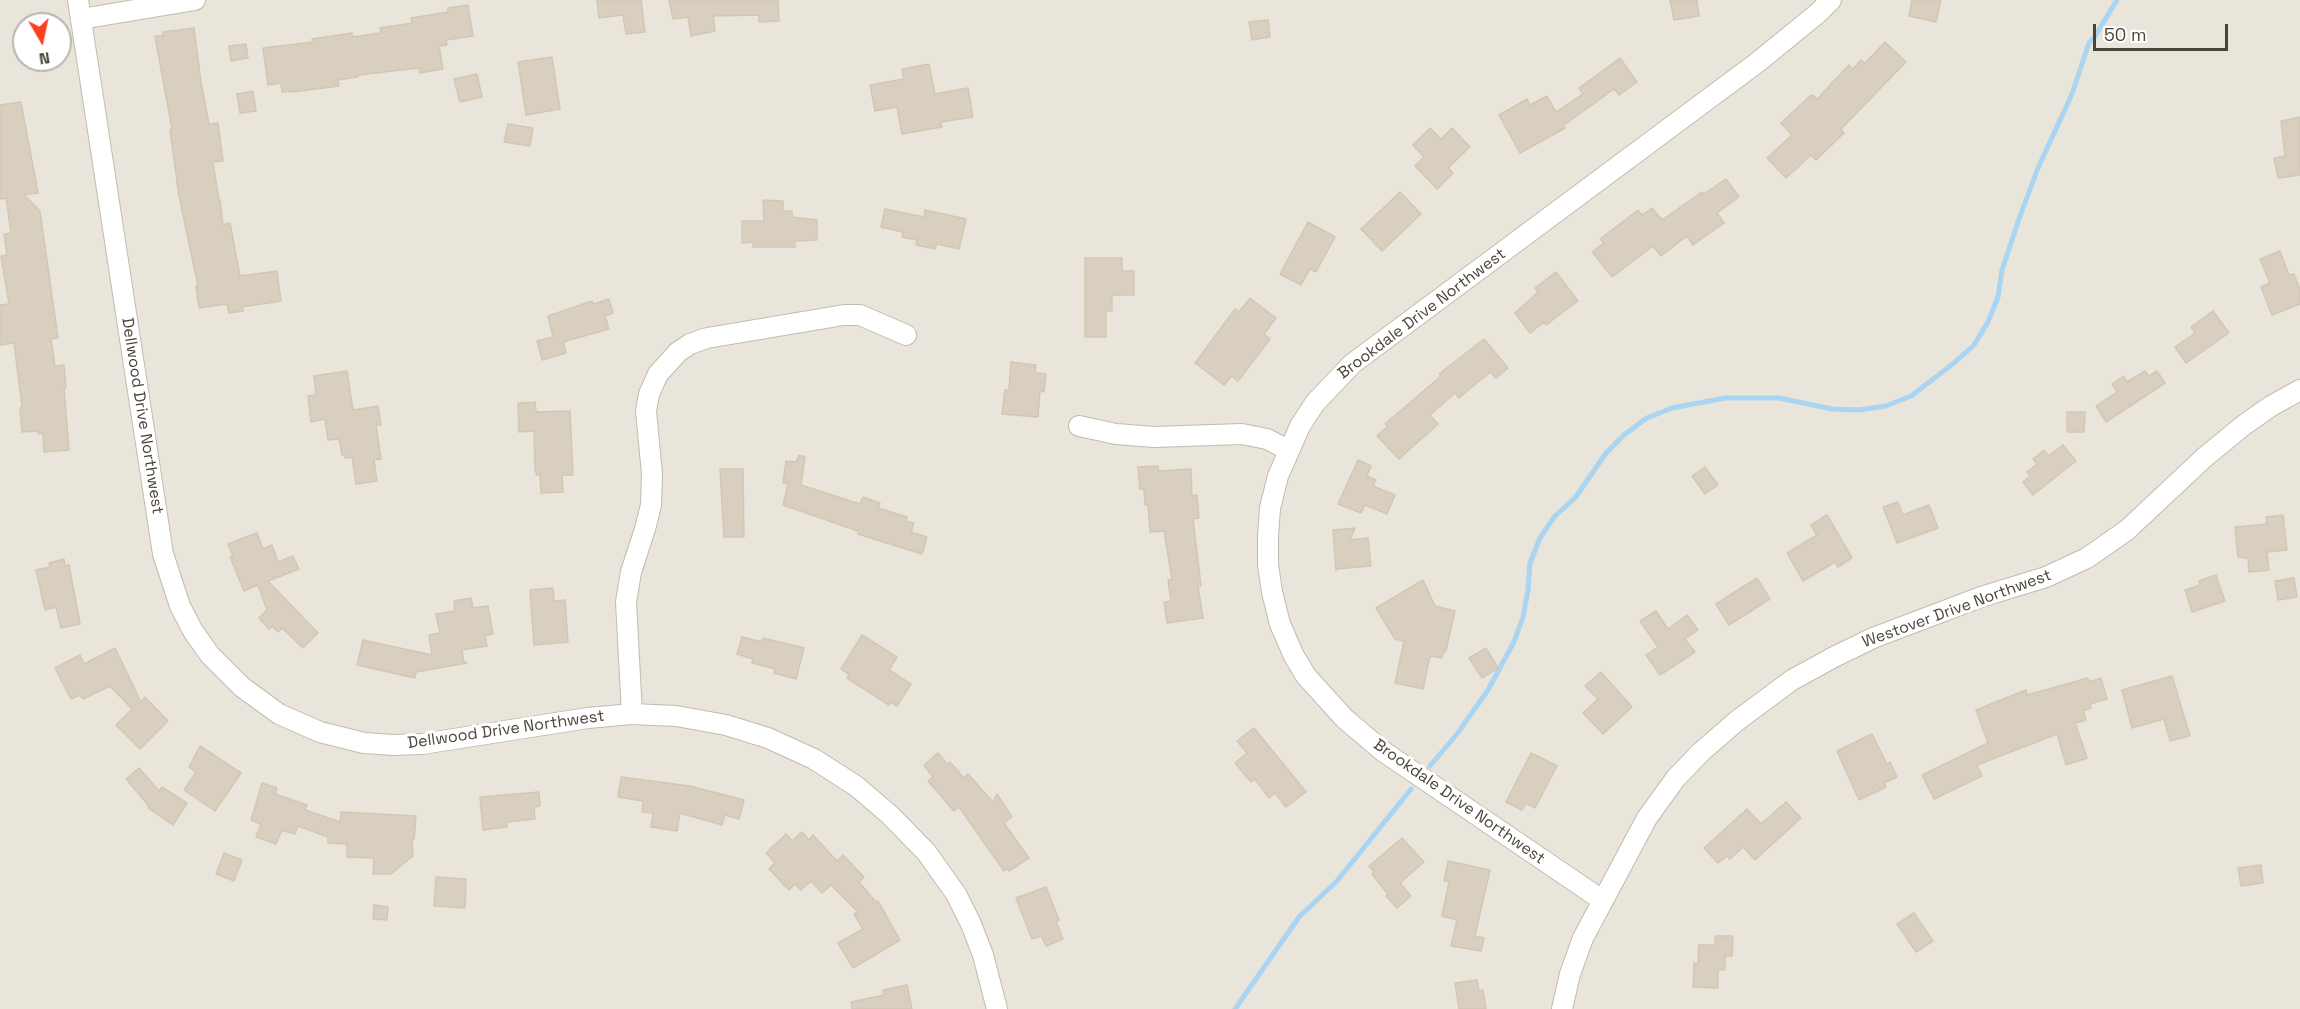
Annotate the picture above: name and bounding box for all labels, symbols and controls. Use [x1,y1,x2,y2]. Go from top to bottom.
north arrow [12,12,72,72]
scale bar [2096,12,2231,50]
text: 50 m [2104,23,2146,46]
text: N [38,47,52,70]
street label: Brookdale Drive Northwest [1334,245,1510,383]
street label: Dellwood Drive Northwest [117,316,167,516]
street label: Westover Drive Northwest [1860,566,2054,652]
street label: Dellwood Drive Northwest [406,707,606,753]
street label: Brookdale Drive Northwest [1369,735,1549,869]

